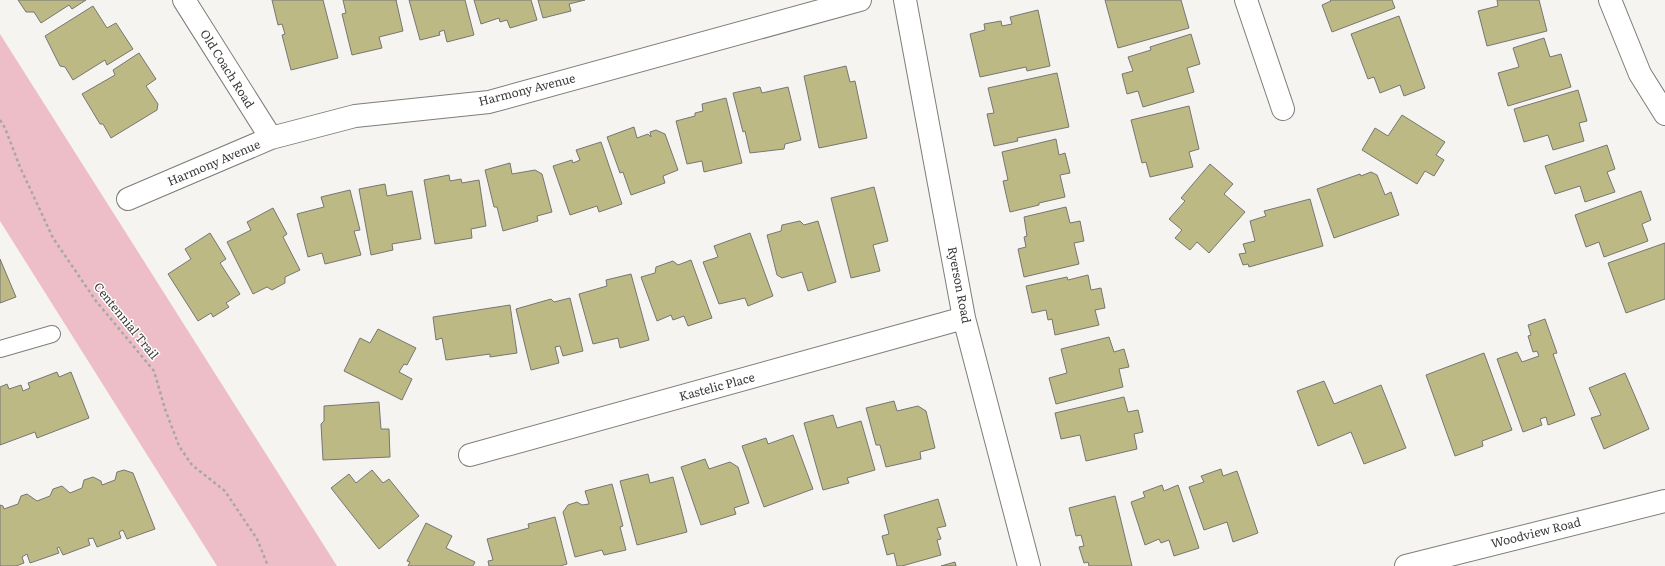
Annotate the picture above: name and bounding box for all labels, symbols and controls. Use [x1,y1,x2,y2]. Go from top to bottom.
street label: Old Coach Road [196,26,260,112]
street label: Harmony Avenue [476,68,577,110]
street label: Harmony Avenue [164,134,263,190]
street label: Ryerson Road [944,245,976,325]
street label: Centennial Trail [90,278,163,363]
street label: Kastelic Place [677,367,757,405]
street label: Woodview Road [1489,512,1583,552]

